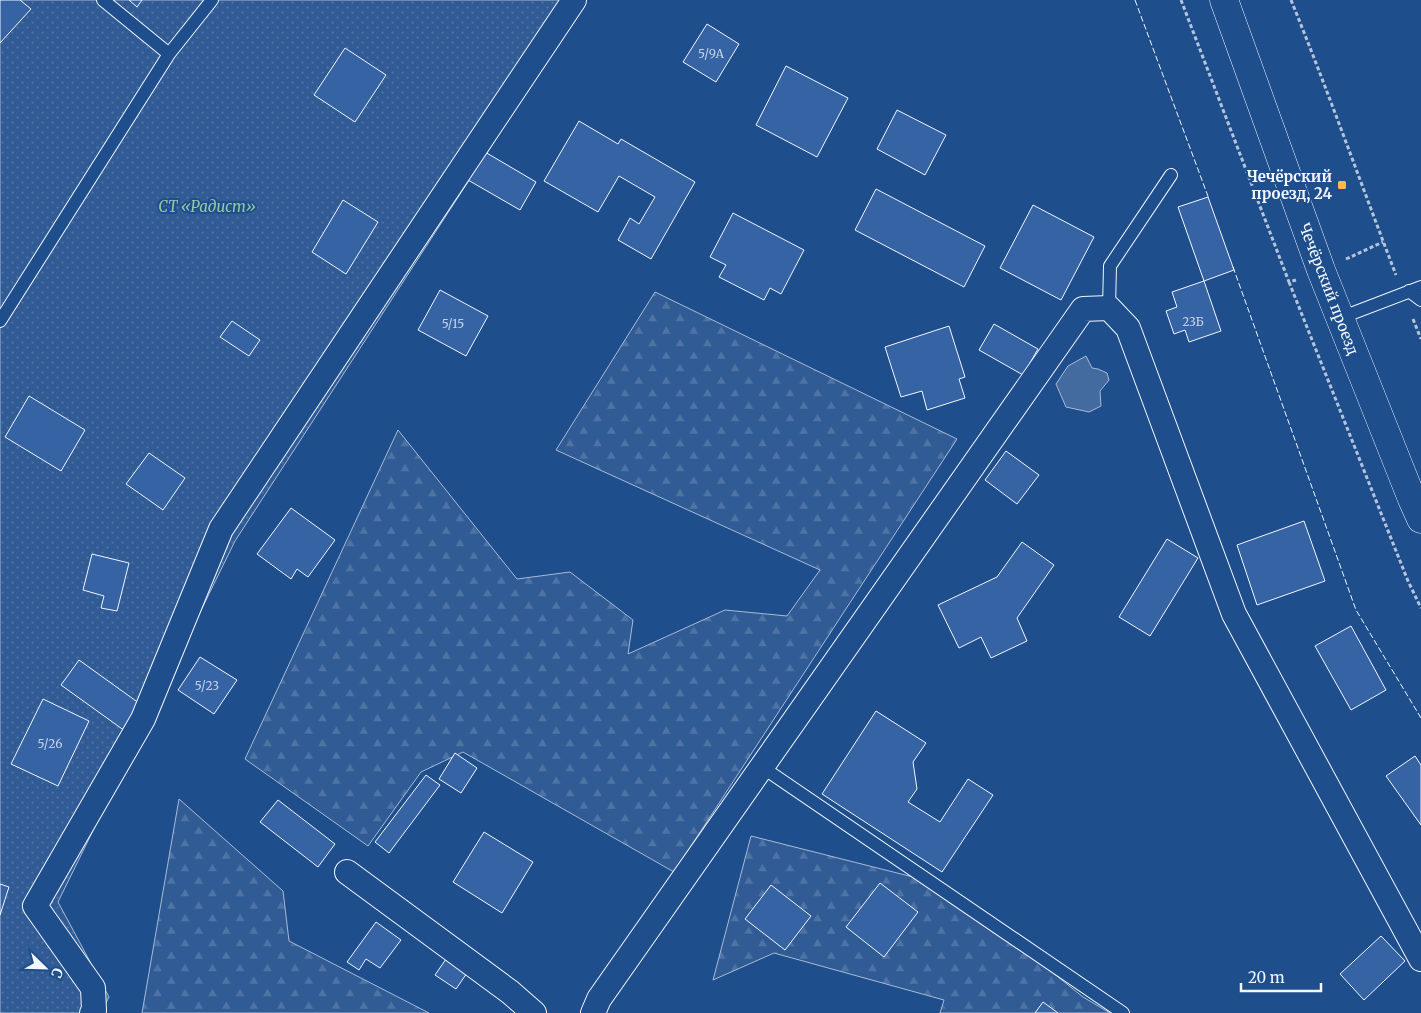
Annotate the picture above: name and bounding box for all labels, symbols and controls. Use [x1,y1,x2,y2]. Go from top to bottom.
house number: 5/9А [698,46,724,61]
place label: Чечёрский проезд, 24 [1247,167,1332,204]
marker: Чечёрский проезд, 24 [1336,179,1348,191]
park label: СТ «Радист» [158,197,256,216]
street label: Чечёрский проезд [1295,220,1363,358]
house number: 23Б [1182,314,1204,329]
house number: 5/15 [442,316,464,331]
house number: 5/23 [195,678,219,693]
house number: 5/26 [38,736,62,751]
north arrow [20,943,70,993]
scale bar [1241,960,1321,992]
text: С [47,965,67,981]
text: 20 m [1248,968,1285,987]

